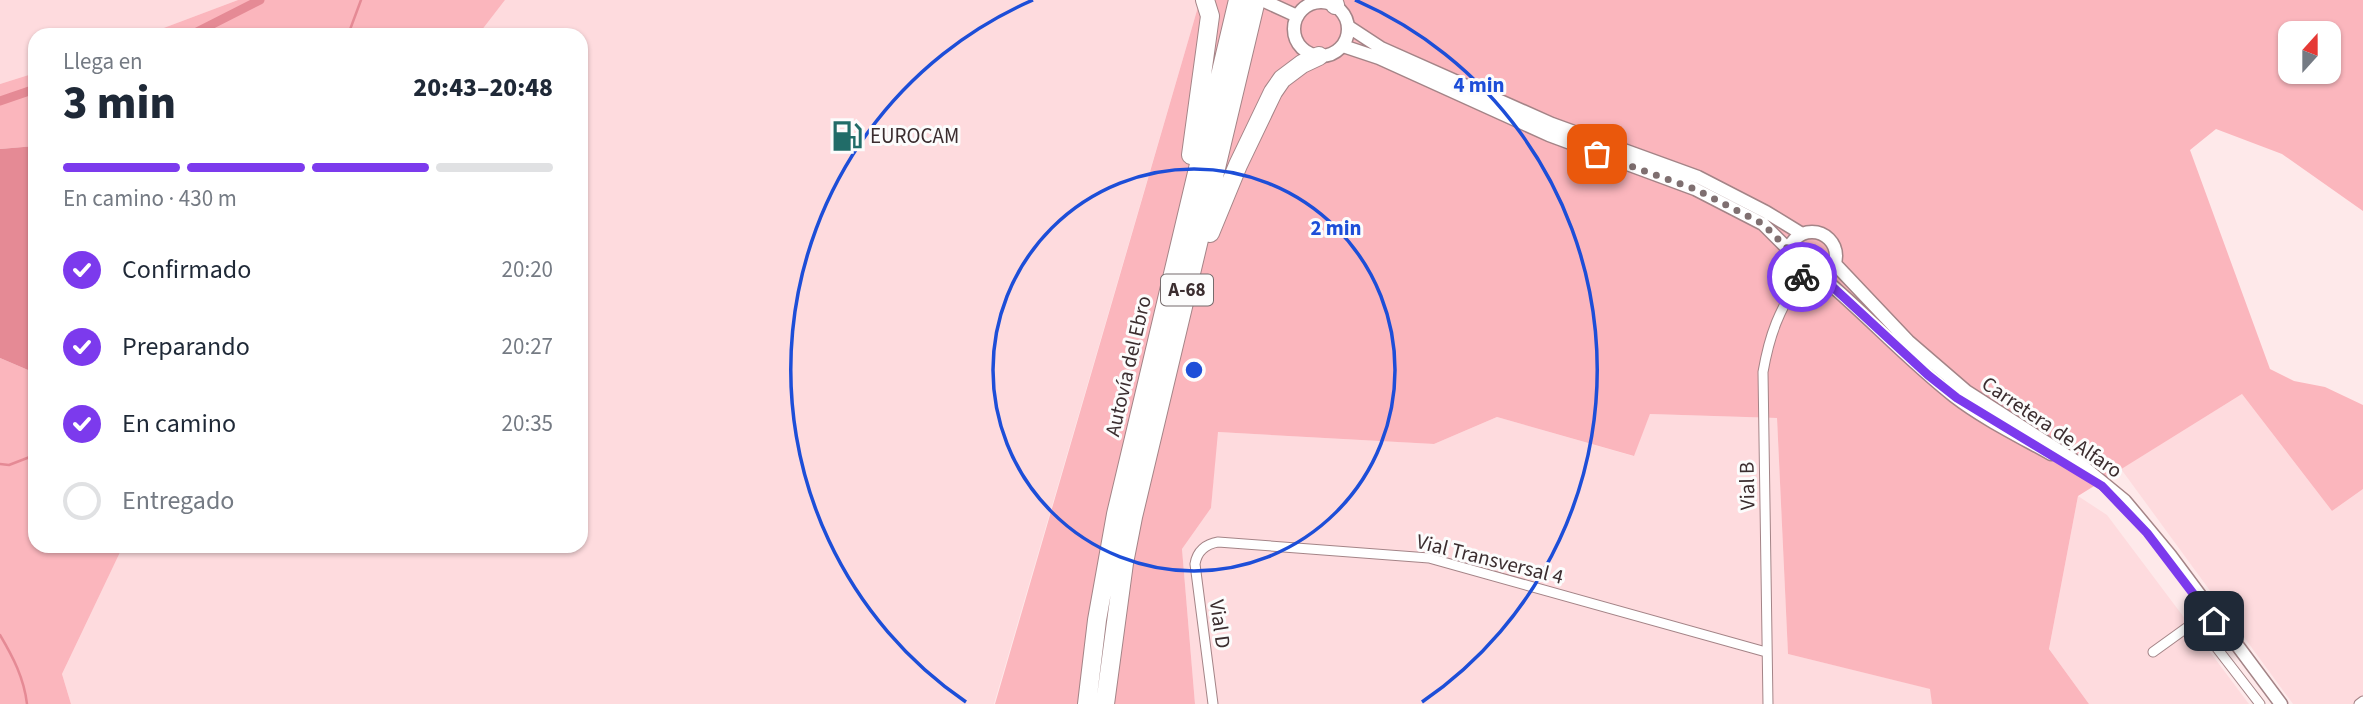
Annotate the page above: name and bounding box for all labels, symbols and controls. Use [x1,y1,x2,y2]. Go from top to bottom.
north arrow [2278,21,2342,84]
map controls [2278,21,2341,84]
text: Llega en [63,45,143,78]
text: 20:43–20:48 [413,69,553,106]
text: 4 min [1453,70,1505,100]
text: 3 min [63,71,176,136]
fuel station icon: EUROCAM [830,119,864,153]
place label: EUROCAM [870,121,959,151]
pin [1567,124,1627,184]
icon: bag [1578,135,1616,173]
text: En camino · 430 m [63,182,237,215]
text: 2 min [1310,213,1362,243]
courier [1767,242,1837,312]
icon: check [63,251,101,289]
text: Confirmado [122,251,251,288]
text: 20:20 [502,253,553,286]
icon: bike [1783,258,1821,296]
road number: A-68 [1161,274,1213,306]
street label: Autovía del Ebro [1097,293,1159,439]
icon: check [63,328,101,366]
text: Preparando [122,328,250,365]
text: 20:27 [502,330,553,363]
centre of rings [1182,358,1206,382]
street label: Carretera de Alfaro [1976,369,2128,485]
icon: check [63,405,101,443]
text: En camino [122,405,236,442]
text: 20:35 [502,407,553,440]
street label: Vial B [1732,462,1762,510]
text: Entregado [122,482,234,519]
street label: Vial Transversal 4 [1413,526,1567,592]
pin [2184,591,2244,651]
street label: Vial D [1202,598,1238,650]
icon: home [2195,602,2233,640]

